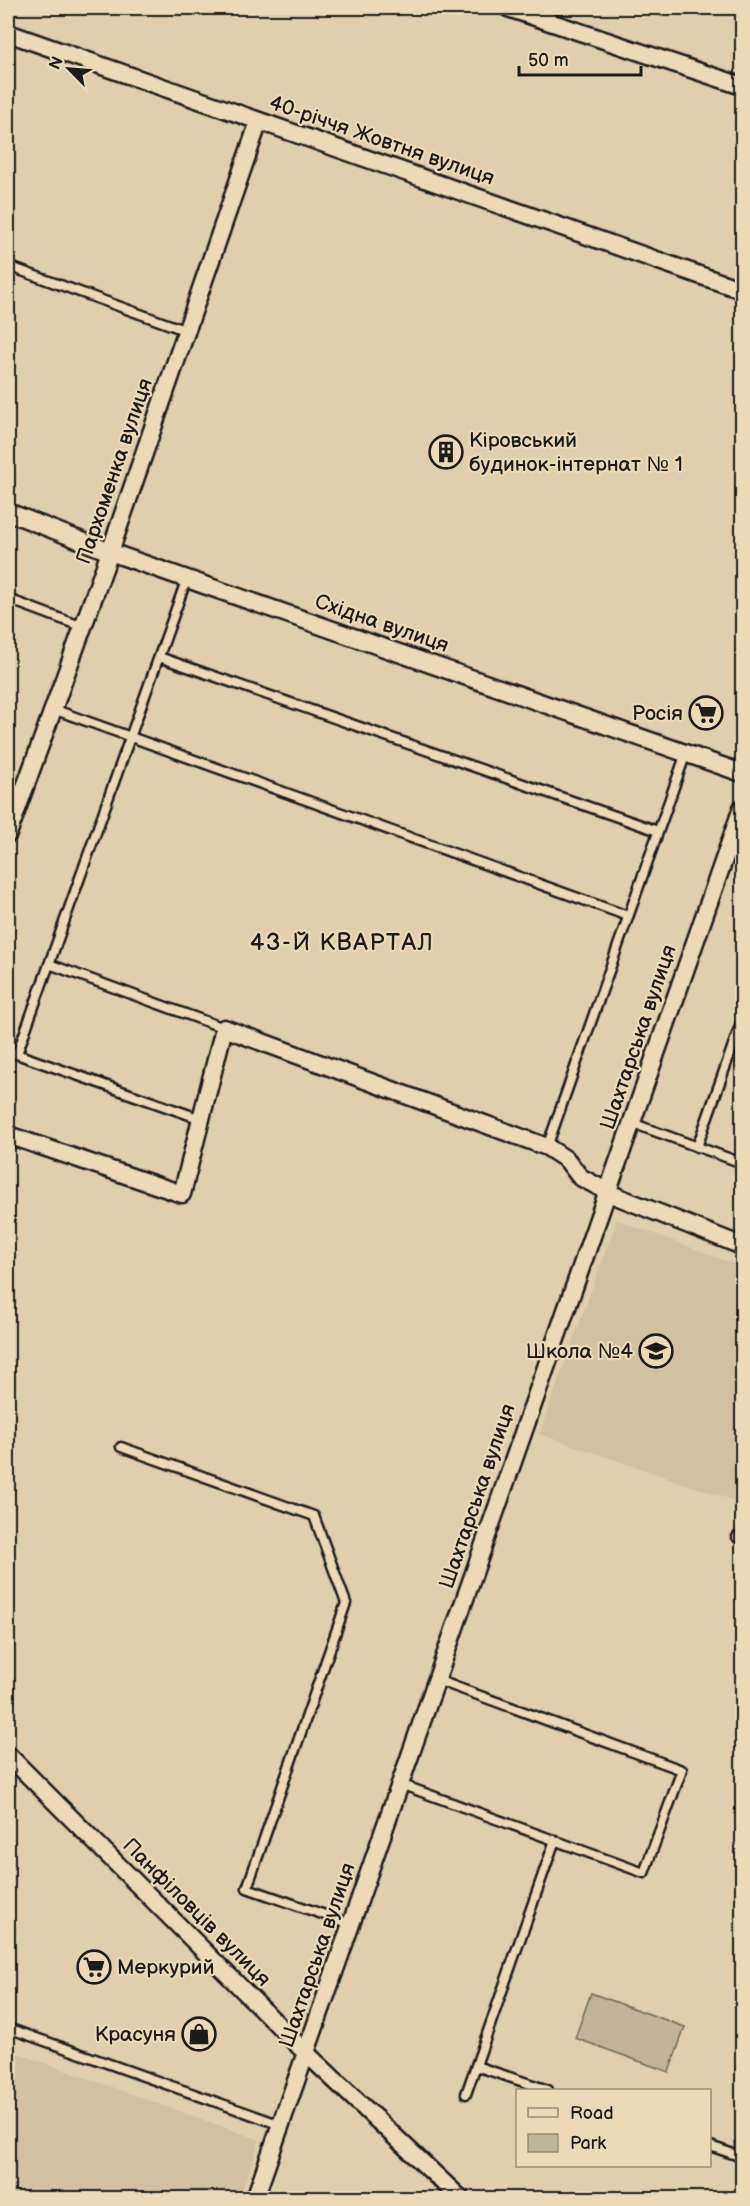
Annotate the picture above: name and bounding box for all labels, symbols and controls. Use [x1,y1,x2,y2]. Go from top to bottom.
north arrow [39,39,99,99]
scale bar [519,39,640,77]
text: 50 m [528,50,569,71]
text: N [46,54,68,73]
street label: 40-річчя Жовтня вулиця [266,90,498,191]
street label: Пархоменка вулиця [71,375,158,567]
place label: Кіровський будинок-інтернат № 1 [469,428,683,477]
building icon: Кіровський будинок-інтернат № 1 [428,434,464,470]
street label: Східна вулиця [312,589,452,658]
supermarket icon: Росія [688,695,724,731]
place label: Росія [632,701,683,726]
district label: 43-Й КВАРТАЛ [250,928,434,957]
street label: Шахтарська вулиця [595,941,682,1133]
school or university icon: Школа №4 [638,1333,674,1369]
place label: Школа №4 [526,1339,633,1364]
street label: Шахтарська вулиця [434,1400,521,1592]
street label: Панфіловців вулиця [117,1833,276,1992]
street label: Шахтарська вулиця [274,1859,361,2051]
supermarket icon: Меркурий [76,1949,112,1985]
place label: Меркурий [117,1955,215,1980]
shop icon: Красуня [181,2016,217,2052]
place label: Красуня [95,2022,176,2047]
legend [516,2089,711,2167]
text: Road [570,2103,614,2124]
text: Park [570,2133,606,2154]

